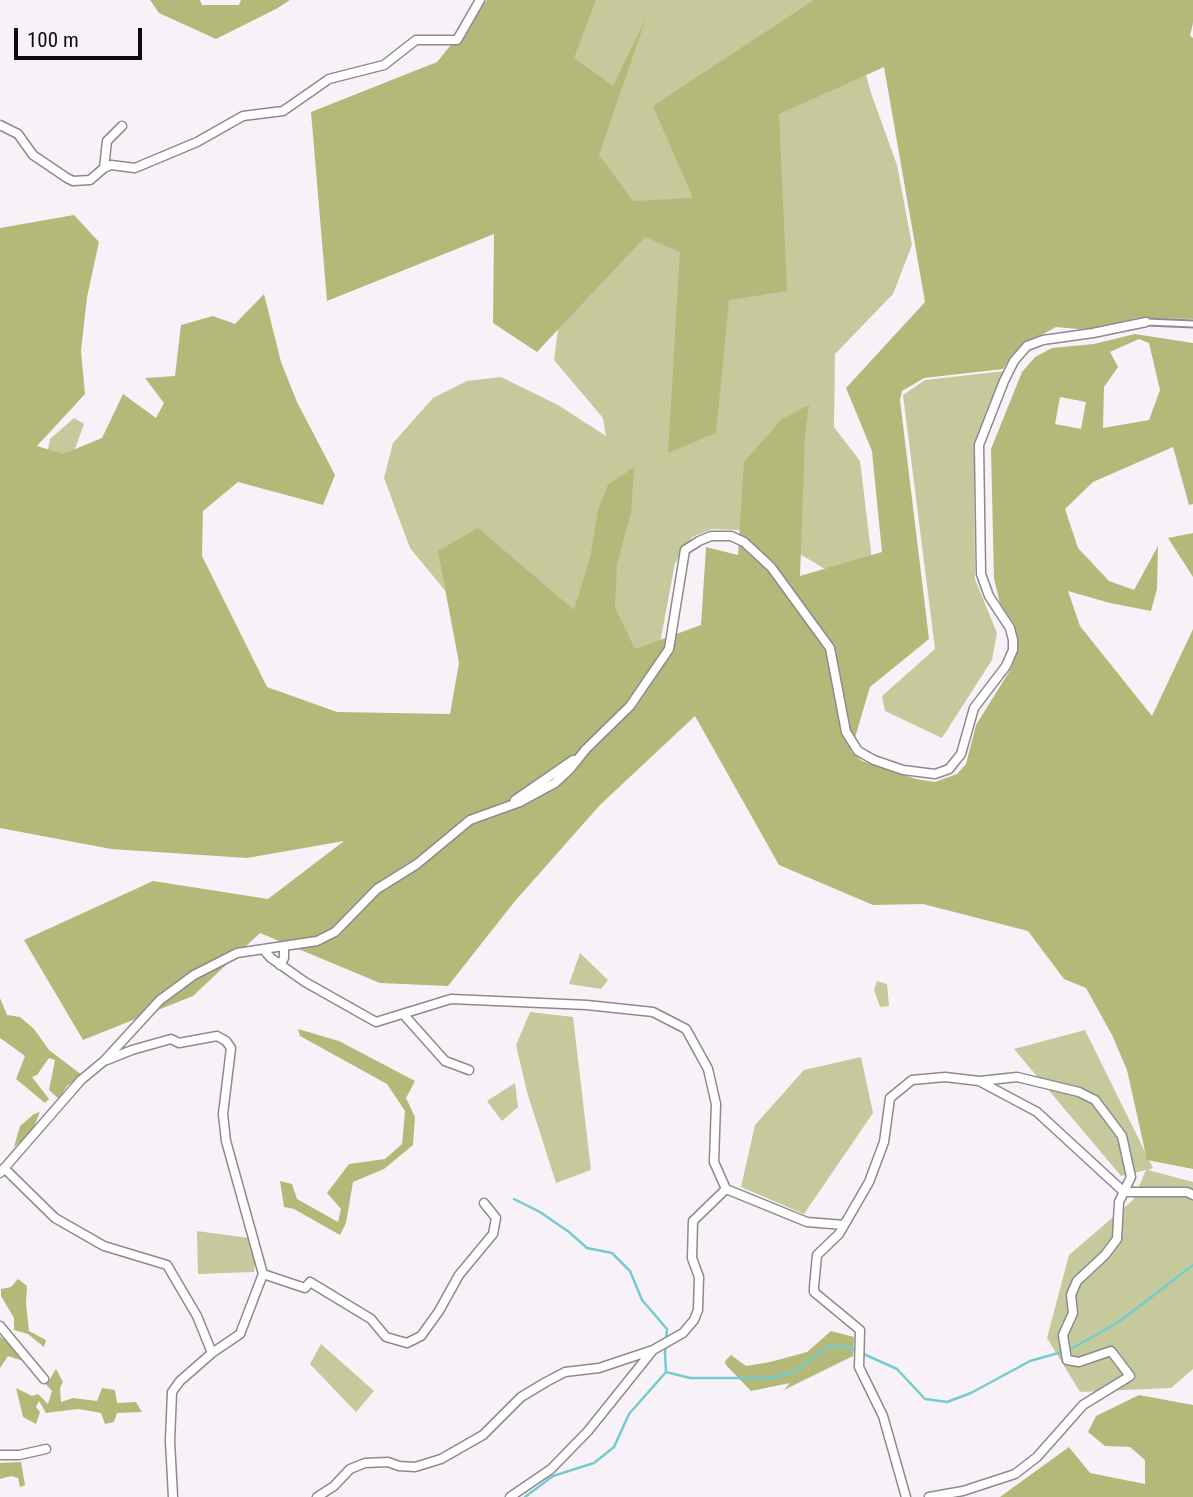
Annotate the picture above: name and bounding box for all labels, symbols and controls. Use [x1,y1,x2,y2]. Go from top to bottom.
scale bar [18,14,145,58]
text: 100 m [27,28,79,52]

